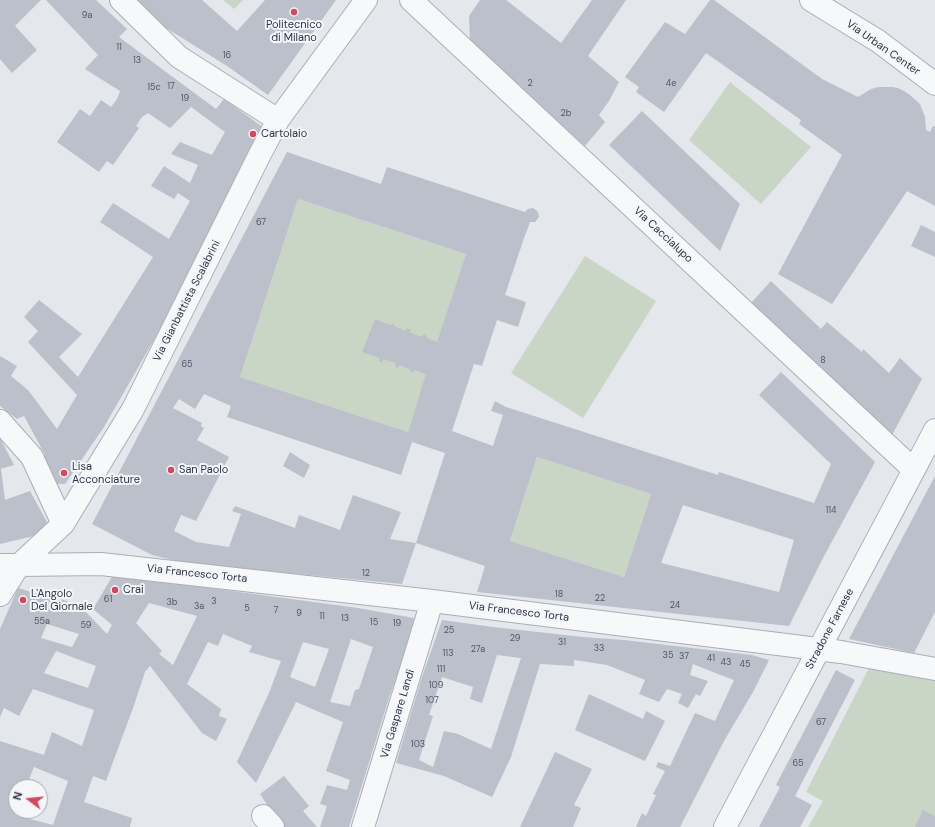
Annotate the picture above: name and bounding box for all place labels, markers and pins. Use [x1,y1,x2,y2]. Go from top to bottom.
marker: Politecnico di Milano [289,7,299,17]
place label: Politecnico di Milano [266,18,322,44]
place label: Cartolaio [261,127,307,141]
marker: Cartolaio [248,129,258,139]
place label: Lisa Acconciature [72,460,140,486]
place label: San Paolo [179,463,228,477]
marker: San Paolo [166,465,176,475]
marker: Lisa Acconciature [59,468,69,478]
place label: Crai [123,583,144,597]
marker: Crai [110,585,120,595]
place label: L'Angolo Del Giornale [31,587,93,613]
marker: L'Angolo Del Giornale [18,595,28,605]

